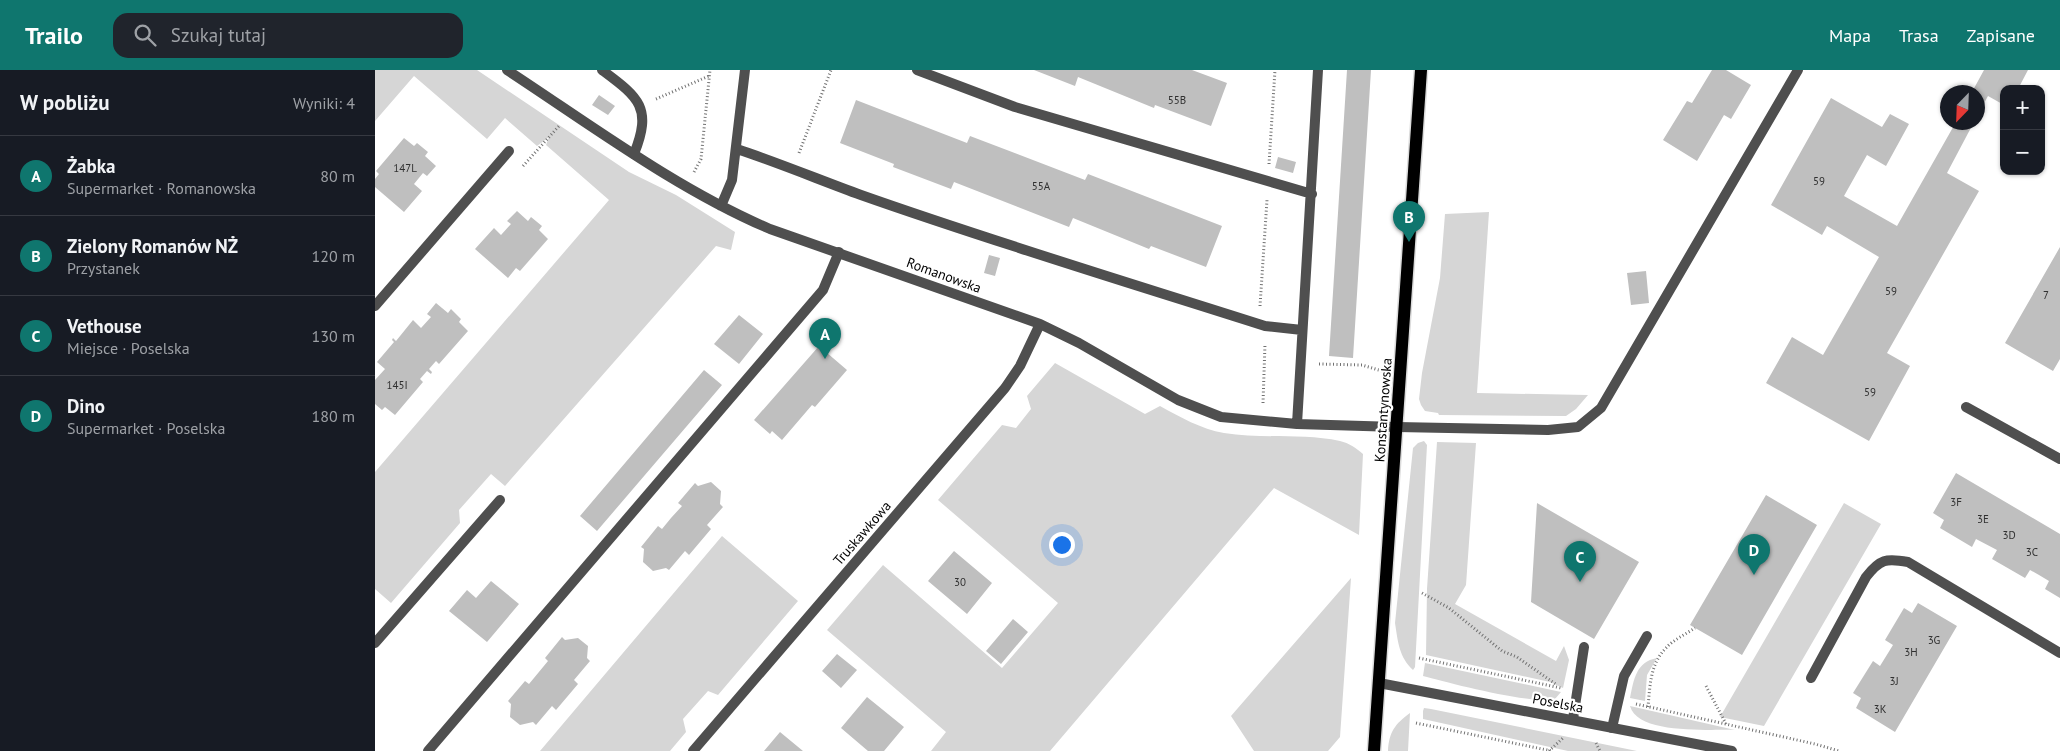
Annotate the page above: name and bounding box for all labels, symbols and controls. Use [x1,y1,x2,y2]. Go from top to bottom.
search box [113,13,463,58]
text: Trailo [25,20,83,51]
icon: search [131,21,159,49]
text: Szukaj tutaj [171,23,266,47]
text: Mapa [1829,24,1871,47]
text: Trasa [1899,24,1939,47]
text: Zapisane [1967,24,2035,47]
north arrow [1940,85,1985,130]
map controls [2000,85,2045,175]
button: + [2000,85,2045,130]
text: W pobliżu [20,89,109,116]
text: Wyniki: 4 [293,93,355,113]
house number: 55B [1168,93,1186,107]
button: − [2000,130,2045,175]
text: Żabka [67,154,115,178]
house number: 147L [393,161,417,175]
text: A [31,166,41,186]
text: 80 m [320,166,355,186]
house number: 59 [1813,174,1825,188]
text: Supermarket · Romanowska [67,178,256,198]
house number: 55A [1032,179,1051,193]
pin: B [1393,201,1425,242]
text: Zielony Romanów NŻ [67,234,238,258]
text: B [31,246,41,266]
text: 120 m [312,246,355,266]
street label: Romanowska [904,253,984,297]
text: Przystanek [67,258,140,278]
house number: 59 [1885,284,1897,298]
house number: 7 [2043,288,2049,302]
text: Vethouse [67,314,142,338]
pin: A [809,318,841,359]
text: C [32,326,40,346]
text: 130 m [312,326,355,346]
text: Miejsce · Poselska [67,338,190,358]
street label: Konstantynowska [1370,357,1396,463]
house number: 145I [386,378,408,392]
house number: 59 [1864,385,1876,399]
text: Dino [67,394,105,418]
text: D [31,406,41,426]
text: 180 m [312,406,355,426]
text: Supermarket · Poselska [67,418,225,438]
house number: 3F [1950,495,1962,509]
street label: Truskawkowa [829,497,895,569]
house number: 3E [1977,512,1989,526]
house number: 3D [2002,528,2016,542]
your location [1049,532,1075,558]
pin: D [1738,534,1770,575]
pin: C [1564,541,1596,582]
house number: 3C [2026,545,2038,559]
house number: 30 [954,575,966,589]
house number: 3G [1928,633,1941,647]
house number: 3H [1904,645,1918,659]
house number: 3J [1889,674,1899,688]
street label: Poselska [1531,689,1585,717]
house number: 3K [1874,702,1887,716]

